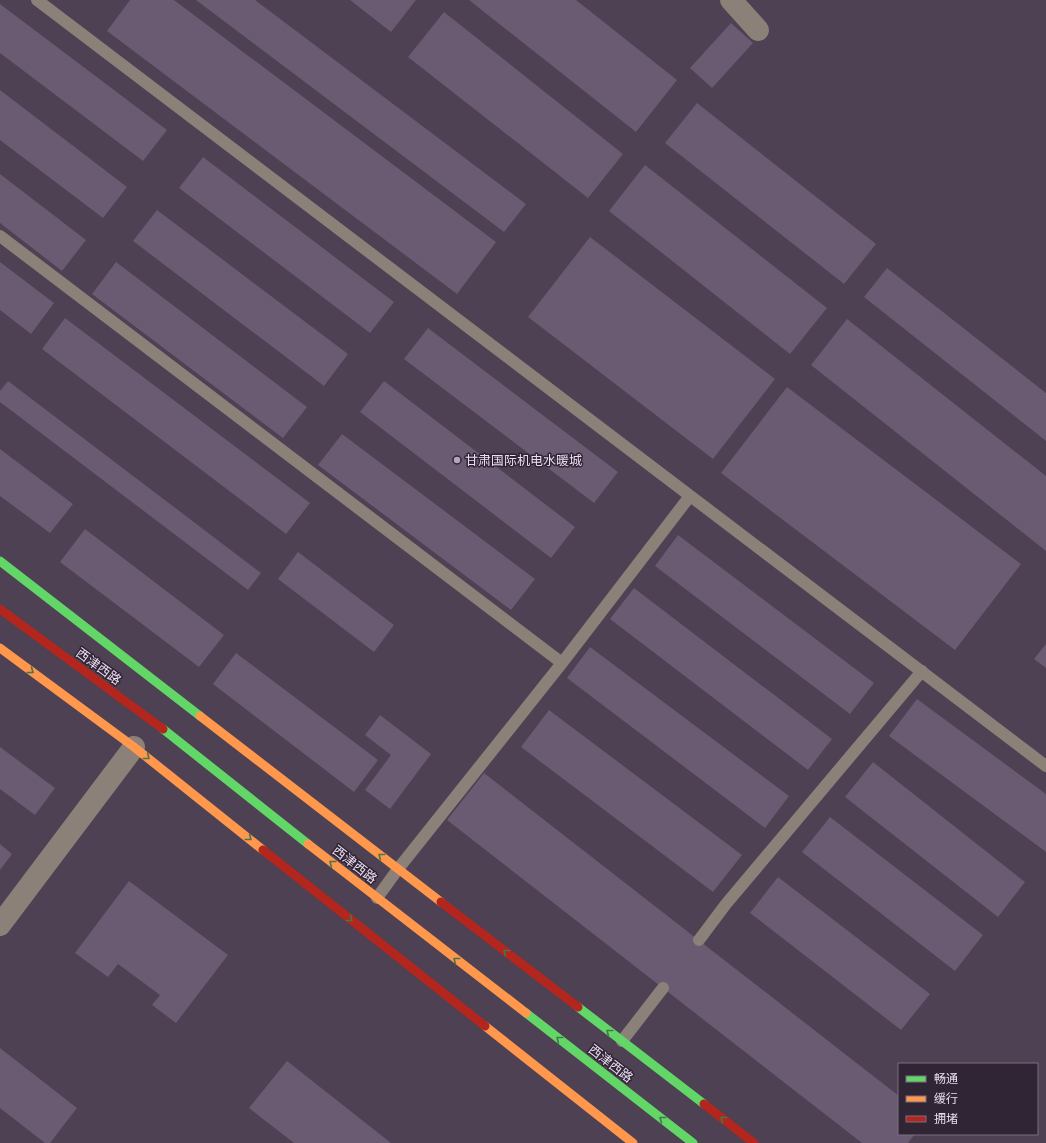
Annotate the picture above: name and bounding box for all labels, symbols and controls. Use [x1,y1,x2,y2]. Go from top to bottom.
place label: 甘肃国际机电水暖城 [465,451,582,469]
marker: 甘肃国际机电水暖城 [452,455,462,465]
street label: 西津西路 [73,643,125,689]
one-way arrow [27,666,34,673]
one-way arrow [142,752,149,759]
one-way arrow [244,833,251,840]
street label: 西津西路 [329,841,381,887]
one-way arrow [378,854,385,861]
one-way arrow [329,860,336,867]
one-way arrow [346,914,353,921]
one-way arrow [503,950,510,957]
one-way arrow [454,957,461,964]
one-way arrow [606,1029,613,1036]
one-way arrow [557,1037,564,1044]
street label: 西津西路 [585,1040,637,1086]
legend [898,1063,1038,1135]
text: 畅通 [934,1071,958,1086]
text: 缓行 [934,1091,958,1106]
text: 拥堵 [934,1111,958,1126]
one-way arrow [659,1117,666,1124]
one-way arrow [721,1117,728,1124]

